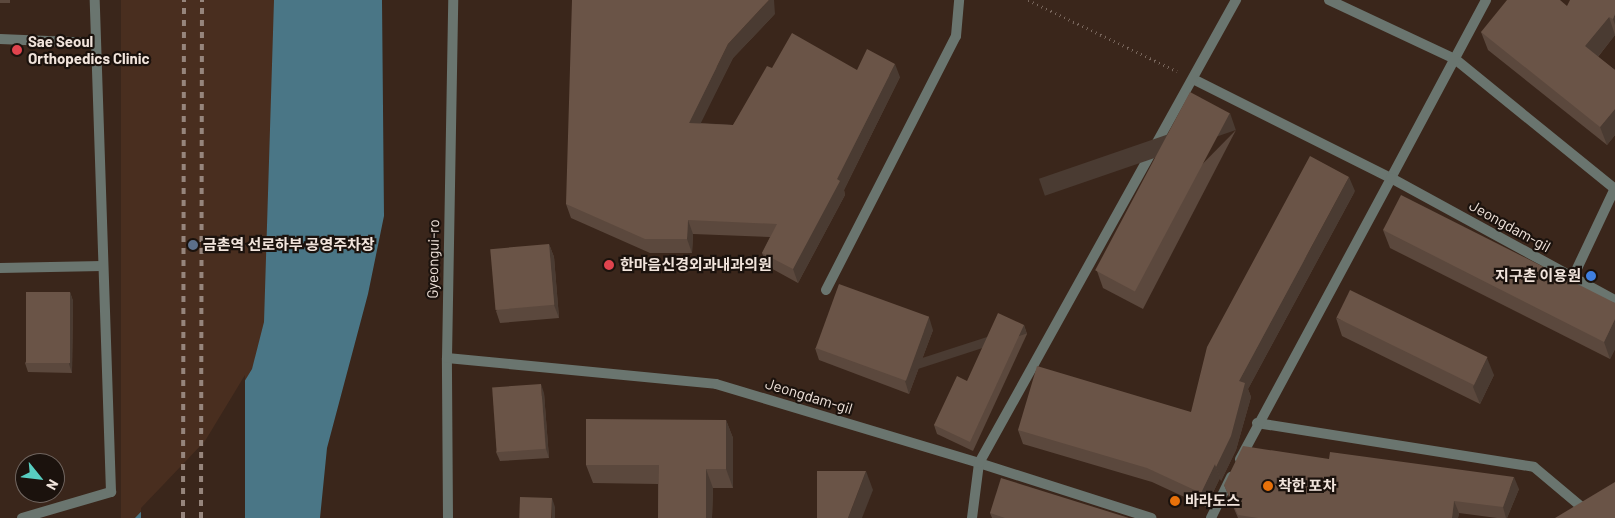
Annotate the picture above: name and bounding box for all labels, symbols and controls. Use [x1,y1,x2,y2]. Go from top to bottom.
place label: Sae Seoul Orthopedics Clinic [28,32,150,67]
marker: Sae Seoul Orthopedics Clinic [10,43,24,57]
street label: Jeongdam-gil [1466,196,1554,256]
street label: Gyeongui-ro [423,219,443,299]
place label: 금촌역 선로하부 공영주차장 [203,236,375,254]
marker: 금촌역 선로하부 공영주차장 [187,239,199,251]
place label: 한마음신경외과내과의원 [620,256,772,274]
marker: 한마음신경외과내과의원 [602,258,616,272]
place label: 지구촌 이용원 [1495,267,1581,285]
marker: 지구촌 이용원 [1585,270,1597,282]
street label: Jeongdam-gil [763,374,855,418]
north arrow [15,453,65,503]
text: N [43,477,62,493]
place label: 착한 포차 [1278,477,1336,495]
marker: 착한 포차 [1262,480,1274,492]
place label: 바라도스 [1185,492,1240,510]
marker: 바라도스 [1169,495,1181,507]

